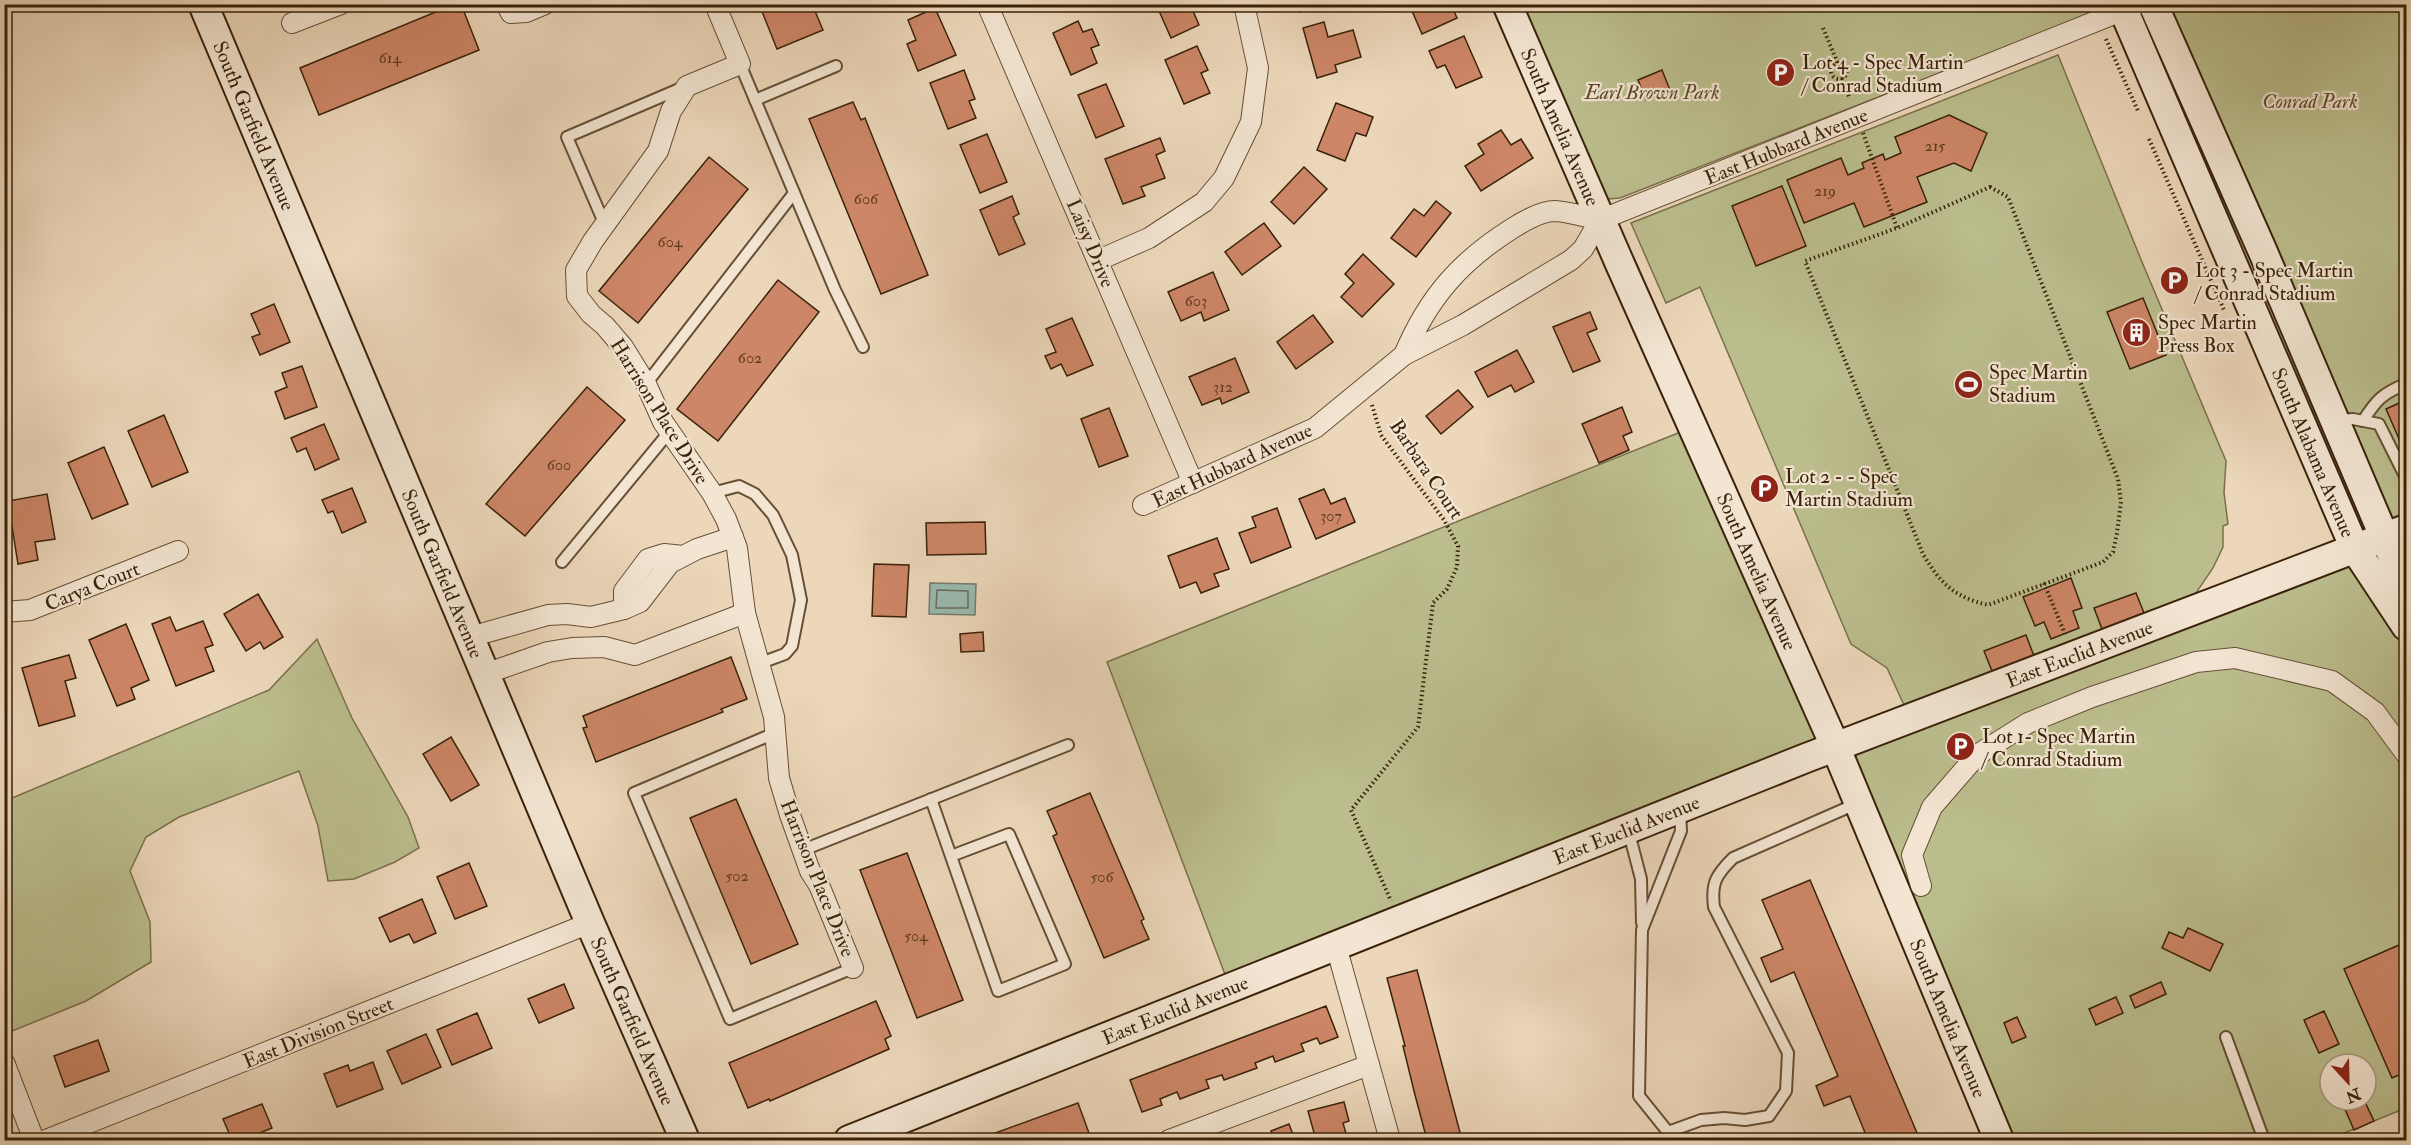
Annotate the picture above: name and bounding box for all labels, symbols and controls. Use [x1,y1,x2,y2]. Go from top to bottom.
street label: South Garfield Avenue [207,37,300,214]
street label: South Amelia Avenue [1515,44,1605,210]
house number: 614 [379,48,403,68]
place label: Lot 4 - Spec Martin / Conrad Stadium [1800,50,1963,98]
parking icon: Lot 4 - Spec Martin / Conrad Stadium [1765,57,1797,89]
park label: Earl Brown Park [1583,80,1720,105]
park label: Conrad Park [2262,89,2358,114]
street label: East Hubbard Avenue [1701,102,1871,191]
house number: 215 [1925,136,1945,156]
house number: 219 [1814,181,1836,201]
house number: 606 [854,189,879,209]
street label: Laisy Drive [1061,195,1120,291]
house number: 604 [658,232,684,252]
place label: Lot 3 - Spec Martin / Conrad Stadium [2193,258,2353,306]
parking icon: Lot 3 - Spec Martin / Conrad Stadium [2158,265,2190,297]
house number: 603 [1185,291,1207,311]
place label: Spec Martin Press Box [2158,310,2257,358]
building icon: Spec Martin Press Box [2121,317,2153,349]
street label: Harrison Place Drive [605,334,715,489]
house number: 602 [738,348,762,368]
place label: Spec Martin Stadium [1989,360,2088,408]
street label: South Alabama Avenue [2266,364,2361,541]
sports icon: Spec Martin Stadium [1952,368,1984,400]
house number: 312 [1213,377,1233,397]
street label: Barbara Court [1384,415,1469,524]
street label: East Hubbard Avenue [1148,417,1316,514]
house number: 600 [547,455,571,475]
place label: Lot 2 - - Spec Martin Stadium [1785,464,1913,512]
parking icon: Lot 2 - - Spec Martin Stadium [1748,472,1780,504]
street label: South Garfield Avenue [396,485,489,662]
street label: South Amelia Avenue [1711,489,1803,654]
house number: 307 [1320,506,1343,526]
street label: Carya Court [41,556,144,617]
street label: East Euclid Avenue [2002,615,2157,694]
place label: Lot 1- Spec Martin / Conrad Stadium [1980,724,2136,772]
parking icon: Lot 1- Spec Martin / Conrad Stadium [1945,731,1977,763]
street label: East Euclid Avenue [1550,790,1703,871]
street label: Harrison Place Drive [775,796,860,960]
house number: 502 [725,866,749,886]
house number: 506 [1090,867,1115,887]
house number: 504 [904,926,929,946]
street label: South Garfield Avenue [585,933,680,1109]
street label: South Amelia Avenue [1904,935,1992,1101]
street label: East Euclid Avenue [1098,970,1252,1051]
street label: East Division Street [239,991,398,1074]
north arrow [2318,1052,2378,1112]
text: N [2342,1083,2365,1107]

